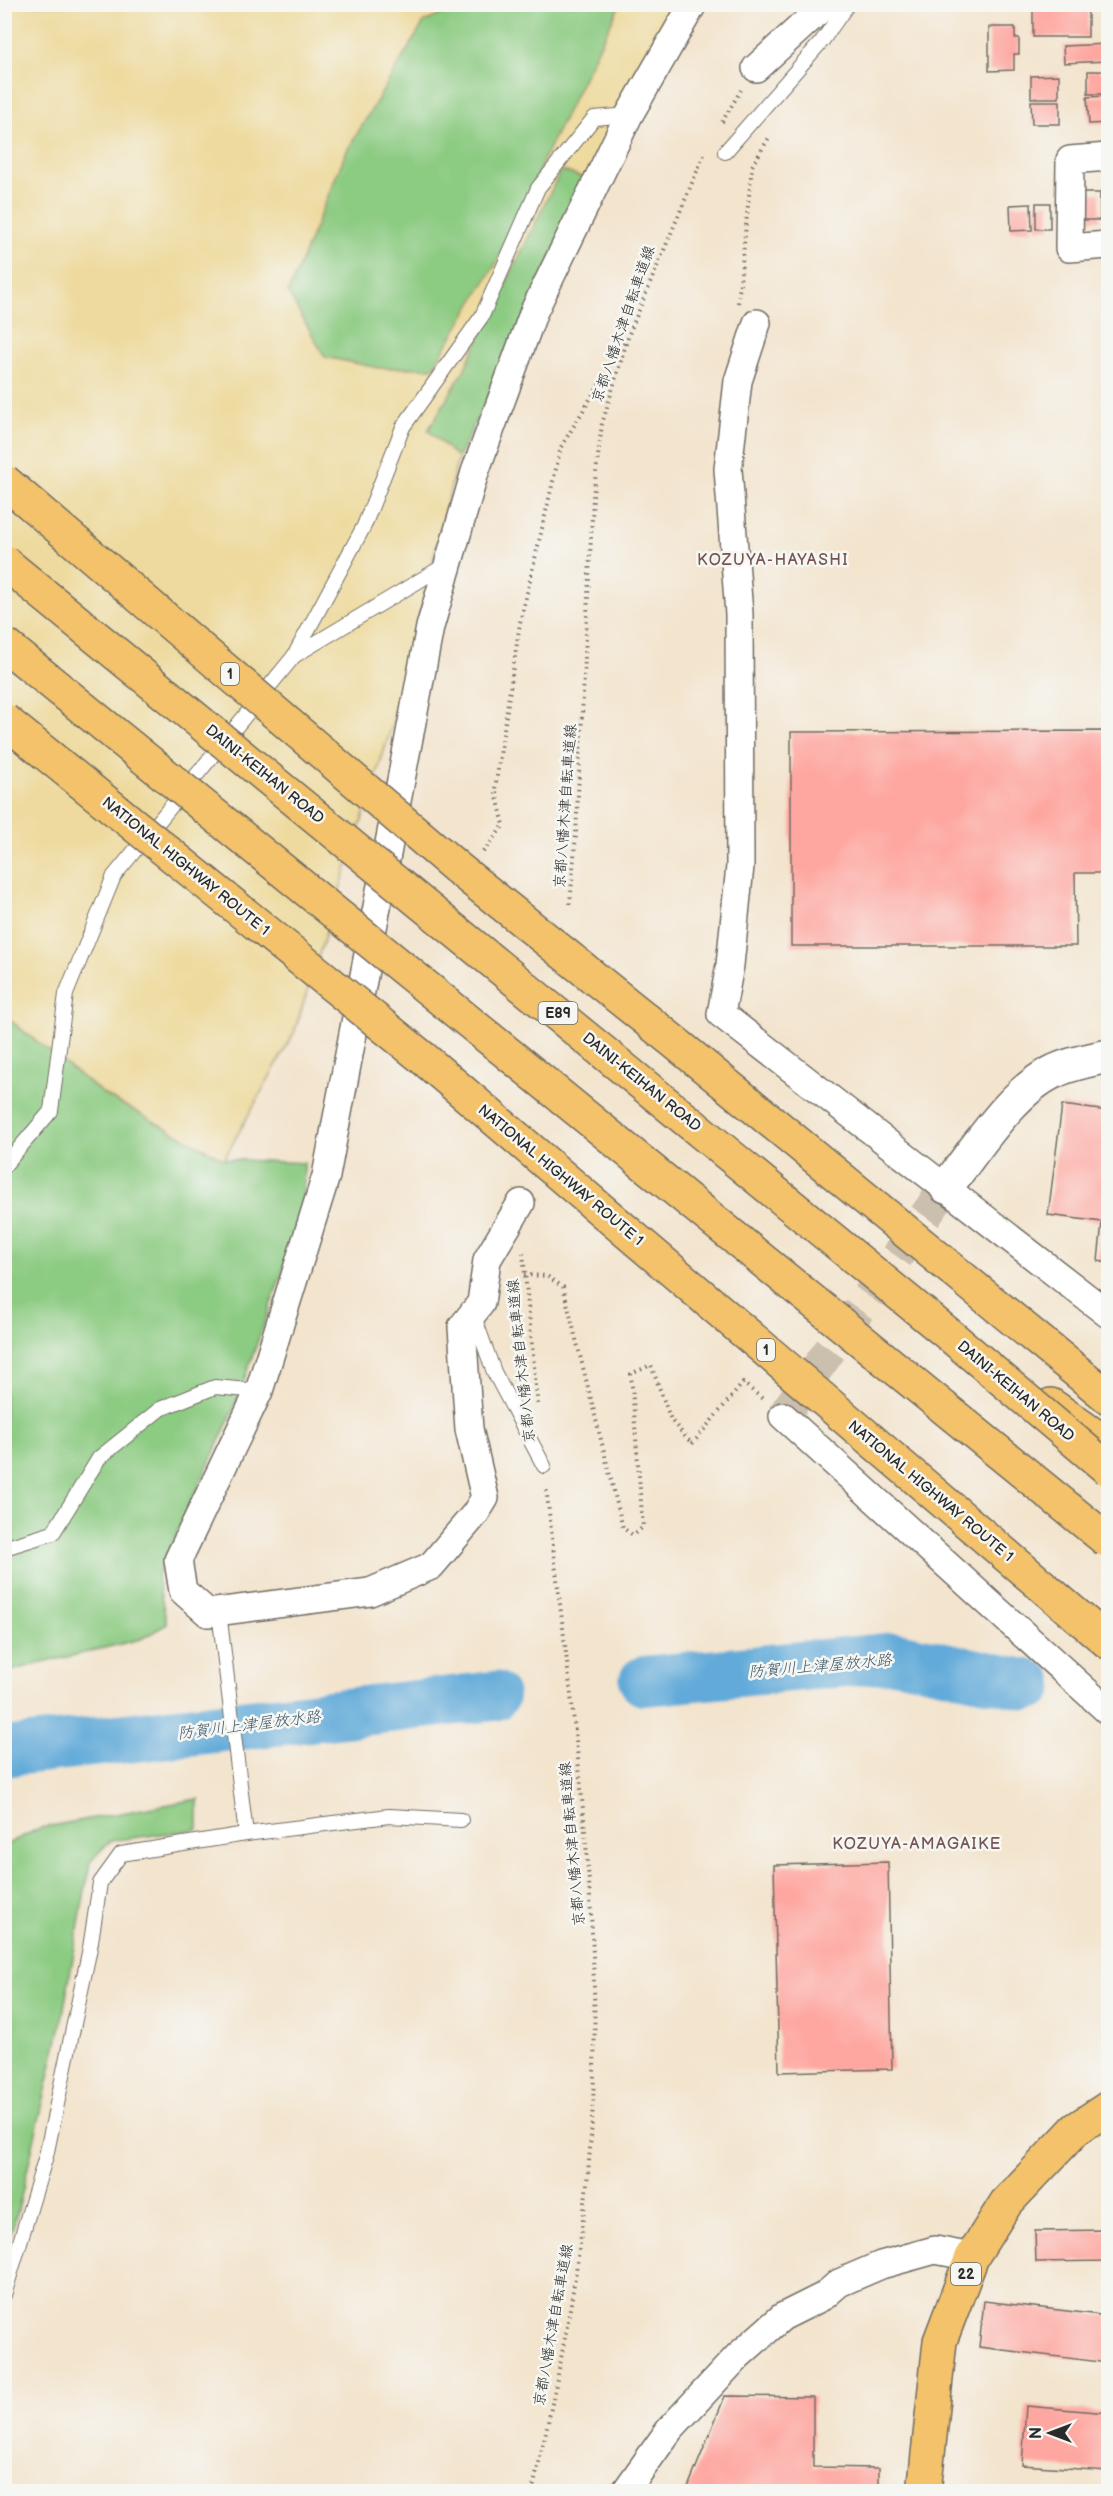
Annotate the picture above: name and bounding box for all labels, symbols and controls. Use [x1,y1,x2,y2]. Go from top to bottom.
street label: 京都八幡木津自転車道線 [588,243,659,405]
district label: KOZUYA-HAYASHI [697,551,849,570]
road number: 1 [221,663,239,685]
street label: DAINI-KEIHAN ROAD [202,721,328,828]
street label: 京都八幡木津自転車道線 [550,723,581,889]
street label: NATIONAL HIGHWAY ROUTE 1 [98,793,273,940]
road number: E89 [538,1002,578,1024]
street label: DAINI-KEIHAN ROAD [579,1029,705,1136]
street label: NATIONAL HIGHWAY ROUTE 1 [474,1101,647,1250]
street label: 京都八幡木津自転車道線 [503,1278,540,1444]
street label: DAINI-KEIHAN ROAD [953,1337,1078,1446]
road number: 1 [757,1339,775,1361]
street label: NATIONAL HIGHWAY ROUTE 1 [844,1417,1017,1566]
water label: 防賀川上津屋放水路 [748,1651,894,1682]
water label: 防賀川上津屋放水路 [177,1707,323,1744]
street label: 京都八幡木津自転車道線 [556,1761,589,1927]
district label: KOZUYA-AMAGAIKE [832,1835,1002,1854]
street label: 京都八幡木津自転車道線 [530,2242,577,2408]
road number: 22 [951,2263,981,2285]
north arrow [1020,2403,1080,2463]
text: N [1027,2427,1046,2439]

